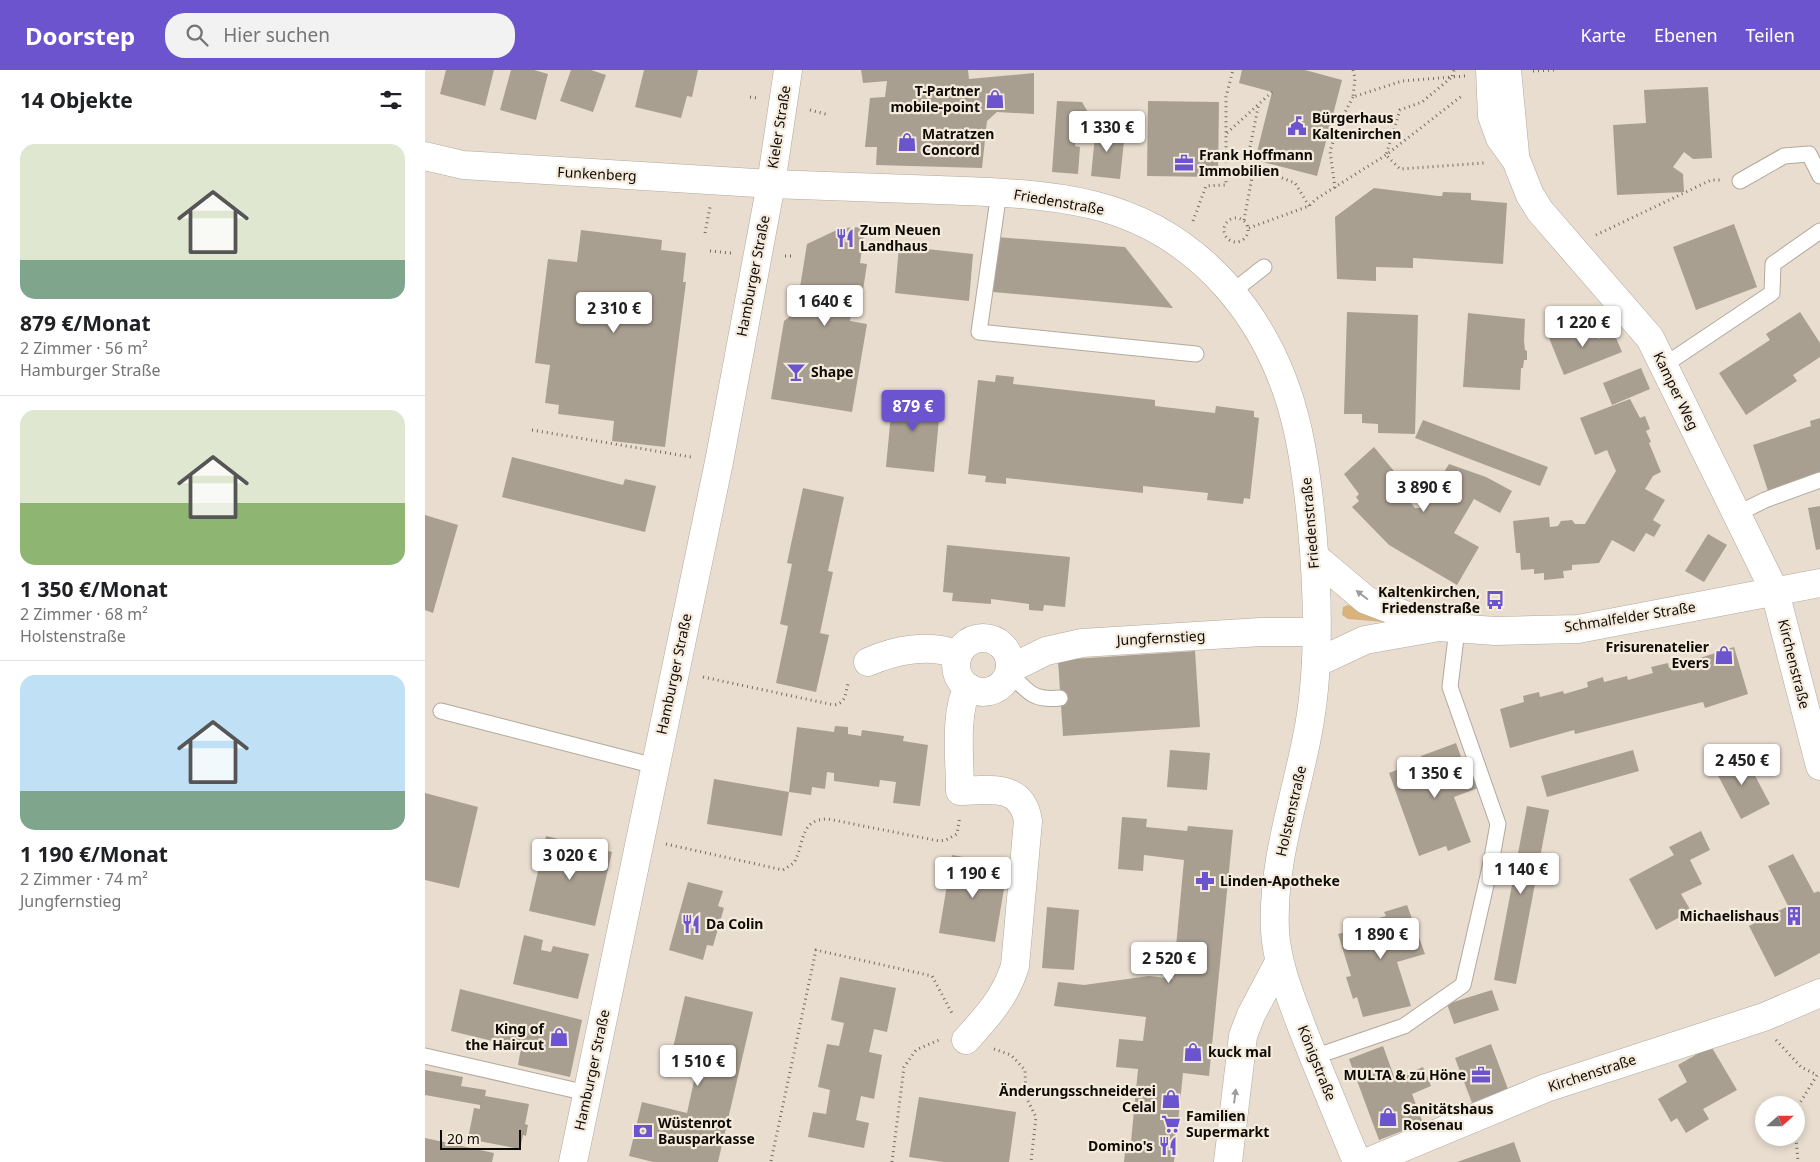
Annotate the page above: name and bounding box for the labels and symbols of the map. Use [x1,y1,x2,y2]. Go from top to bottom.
place label: T-Partner mobile-point [891,81,981,116]
street label: Kieler Straße [763,84,794,170]
shop icon: T-Partner mobile-point [984,88,1006,110]
place label: Bürgerhaus Kaltenirchen [1312,108,1401,143]
pin: 1 330 € [1061,111,1153,153]
public building icon: Bürgerhaus Kaltenirchen [1286,115,1308,137]
place label: Matratzen Concord [922,124,994,159]
shop icon: Matratzen Concord [896,131,918,153]
place label: Frank Hoffmann Immobilien [1199,145,1313,180]
office icon: Frank Hoffmann Immobilien [1173,152,1195,174]
street label: Funkenberg [557,162,637,185]
street label: Friedenstraße [1012,184,1106,219]
street label: Hamburger Straße [731,214,774,338]
place label: Zum Neuen Landhaus [860,220,941,255]
restaurant icon: Zum Neuen Landhaus [834,227,856,249]
pin: 1 640 € [779,284,871,327]
pin: 2 310 € [568,292,660,334]
pin: 1 220 € [1537,306,1629,348]
street label: Kamper Weg [1649,349,1704,433]
bar icon: Shape [785,361,807,383]
place label: Shape [811,362,853,381]
pin: 879 € [878,390,948,432]
pin: 3 890 € [1378,470,1470,513]
street label: Friedenstraße [1296,477,1323,569]
place label: Kaltenkirchen, Friedenstraße [1378,582,1480,617]
bus stop icon: Kaltenkirchen, Friedenstraße [1484,589,1506,611]
one-way arrow [1356,590,1369,601]
street label: Schmalfelder Straße [1563,597,1697,636]
street label: Hamburger Straße [651,612,696,736]
street label: Kirchenstraße [1774,617,1815,711]
street label: Jungfernstieg [1114,626,1206,649]
place label: Frisurenatelier Evers [1606,637,1710,672]
shop icon: Frisurenatelier Evers [1713,644,1735,666]
pin: 2 450 € [1696,744,1788,786]
pin: 1 350 € [1389,756,1481,799]
street label: Holstenstraße [1271,764,1310,858]
pin: 3 020 € [524,838,616,881]
pin: 1 140 € [1475,852,1567,895]
pin: 1 190 € [927,856,1019,899]
pharmacy icon: Linden-Apotheke [1194,870,1216,892]
place label: Linden-Apotheke [1220,871,1340,890]
building icon: Michaelishaus [1783,905,1805,927]
place label: Michaelishaus [1680,906,1779,925]
restaurant icon: Da Colin [680,913,702,935]
place label: Da Colin [706,914,763,933]
pin: 1 890 € [1335,918,1427,960]
pin: 2 520 € [1123,942,1215,984]
street label: Hamburger Straße [569,1008,614,1132]
place label: King of the Haircut [465,1019,546,1054]
street label: Königstraße [1294,1022,1341,1103]
shop icon: King of the Haircut [548,1026,570,1048]
shop icon: kuck mal [1182,1041,1204,1063]
place label: kuck mal [1208,1042,1272,1061]
pin: 1 510 € [652,1044,744,1087]
street label: Kirchenstraße [1545,1049,1638,1096]
office icon: MULTA & zu Höne [1470,1064,1492,1086]
place label: MULTA & zu Höne [1344,1065,1466,1084]
place label: Änderungsschneiderei Celal [999,1081,1156,1116]
shop icon: Änderungsschneiderei Celal [1160,1088,1182,1110]
one-way arrow [1231,1088,1239,1104]
north arrow [1755,1096,1805,1146]
place label: Sanitätshaus Rosenau [1403,1099,1494,1134]
place label: Familien Supermarkt [1186,1106,1269,1141]
shop icon: Sanitätshaus Rosenau [1377,1106,1399,1128]
place label: Wüstenrot Bausparkasse [658,1113,755,1148]
supermarket icon: Familien Supermarkt [1160,1113,1182,1135]
bank icon: Wüstenrot Bausparkasse [632,1120,654,1142]
scale bar [440,1127,521,1150]
restaurant icon: Domino's [1157,1135,1179,1157]
place label: Domino's [1088,1136,1153,1155]

